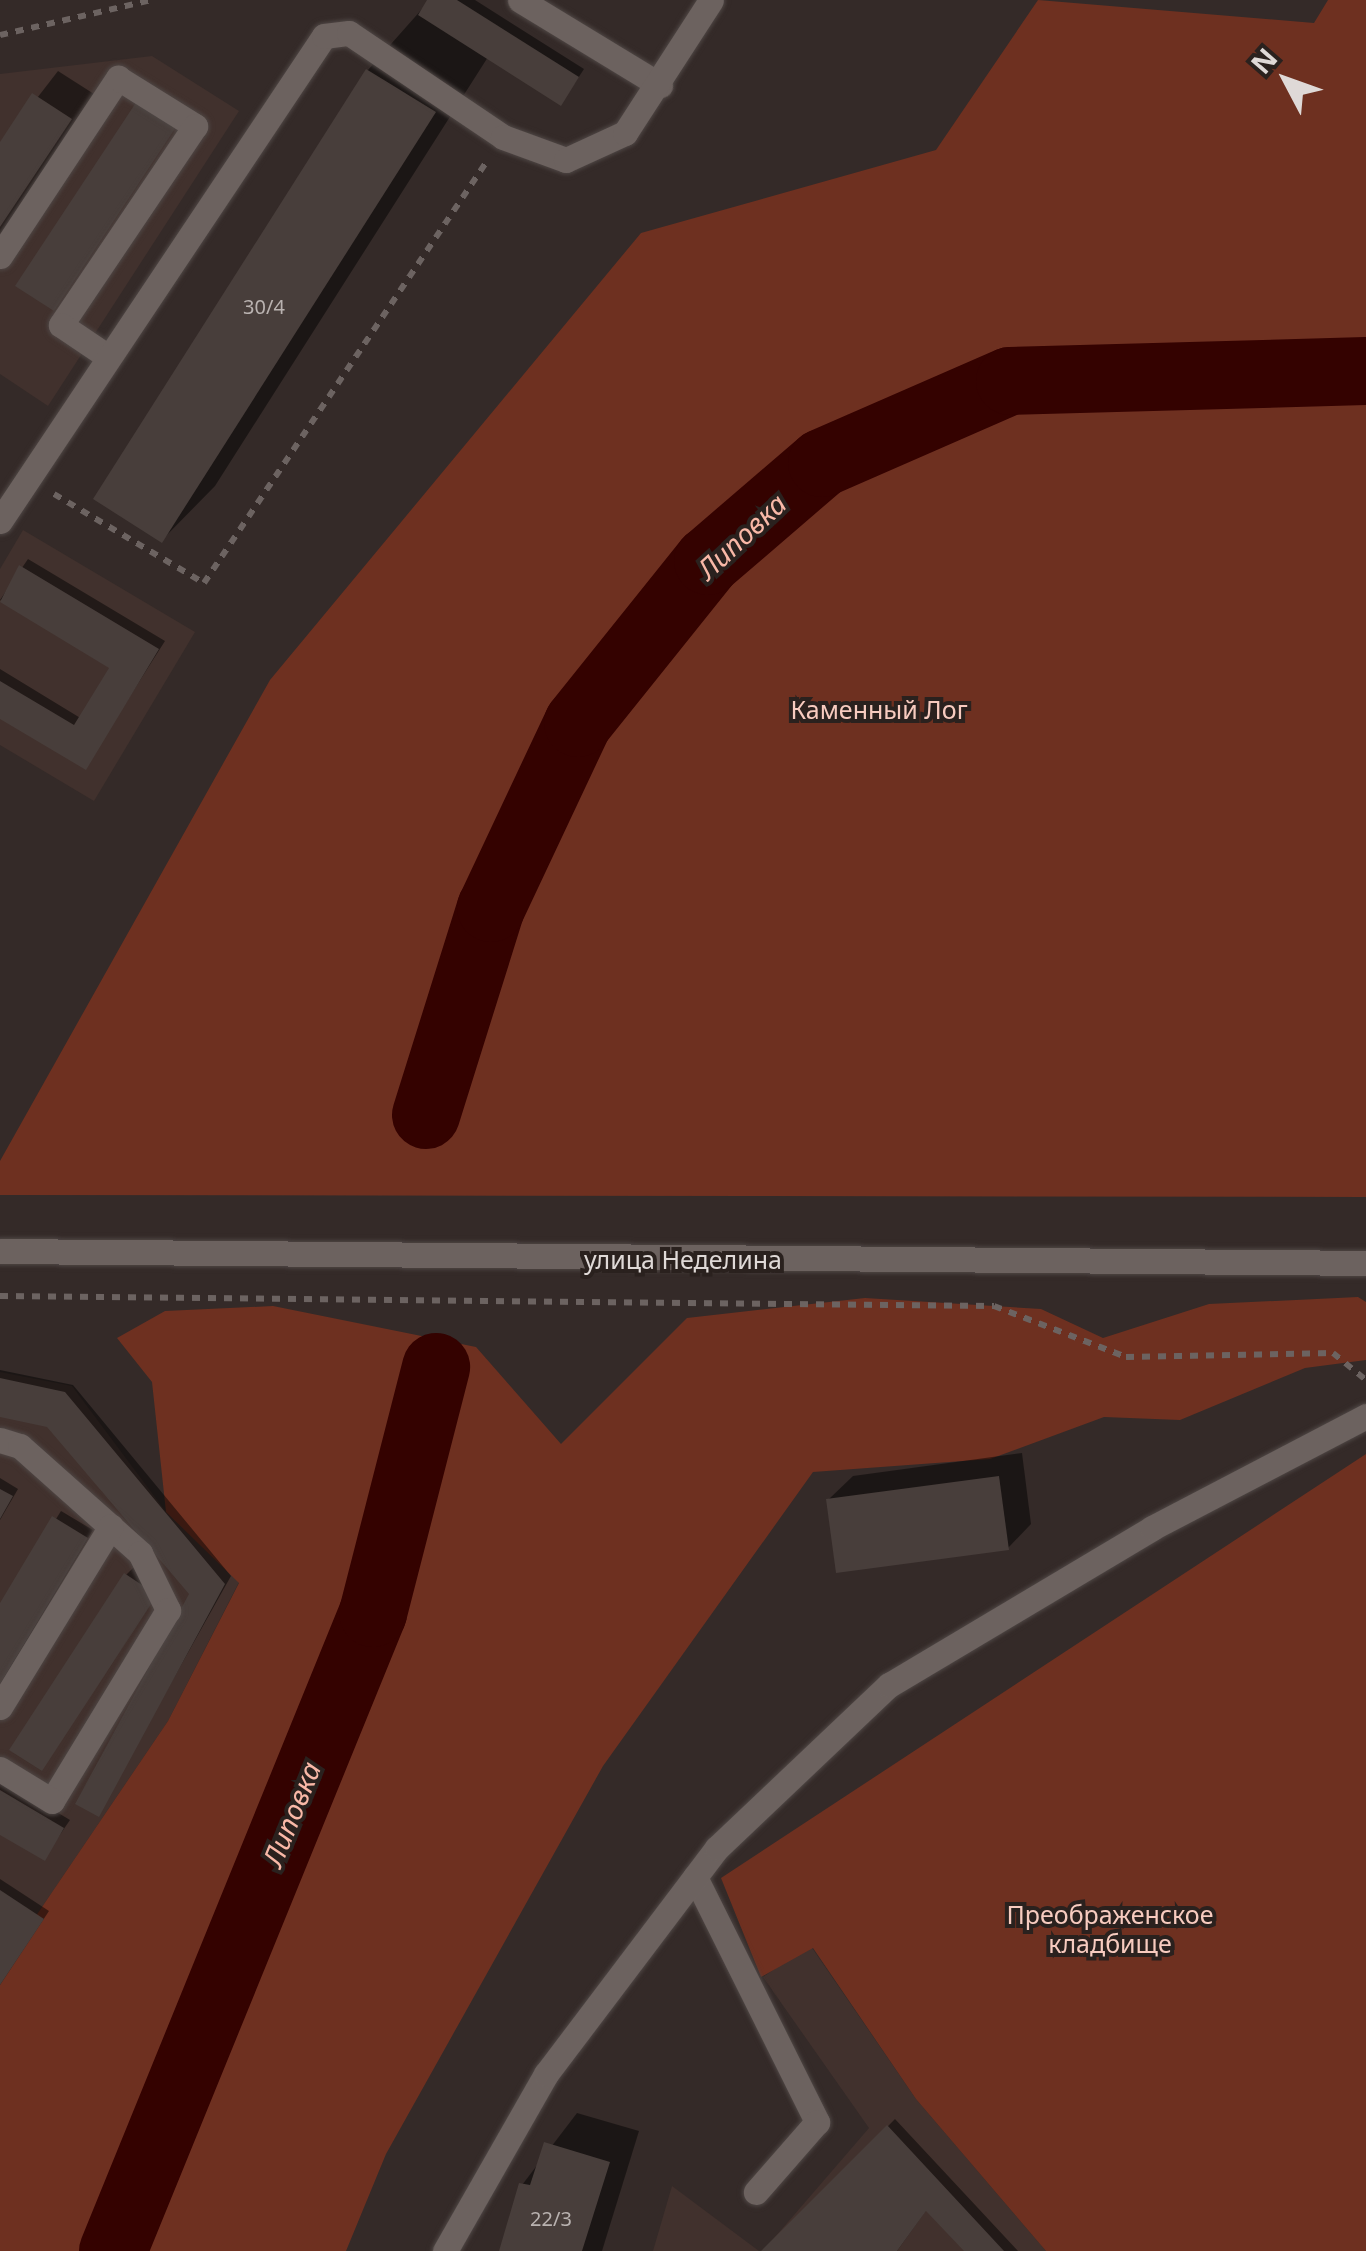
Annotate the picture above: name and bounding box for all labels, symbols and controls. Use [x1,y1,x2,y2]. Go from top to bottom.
north arrow [1236,30,1336,130]
text: N [1242,39,1285,81]
house number: 30/4 [243,294,285,318]
water label: Липовка [689,486,793,586]
park label: Каменный Лог [790,694,968,724]
street label: улица Неделина [584,1244,782,1274]
water label: Липовка [255,1757,327,1871]
park label: Преображенское кладбище [1007,1900,1213,1959]
house number: 22/3 [530,2206,572,2230]

